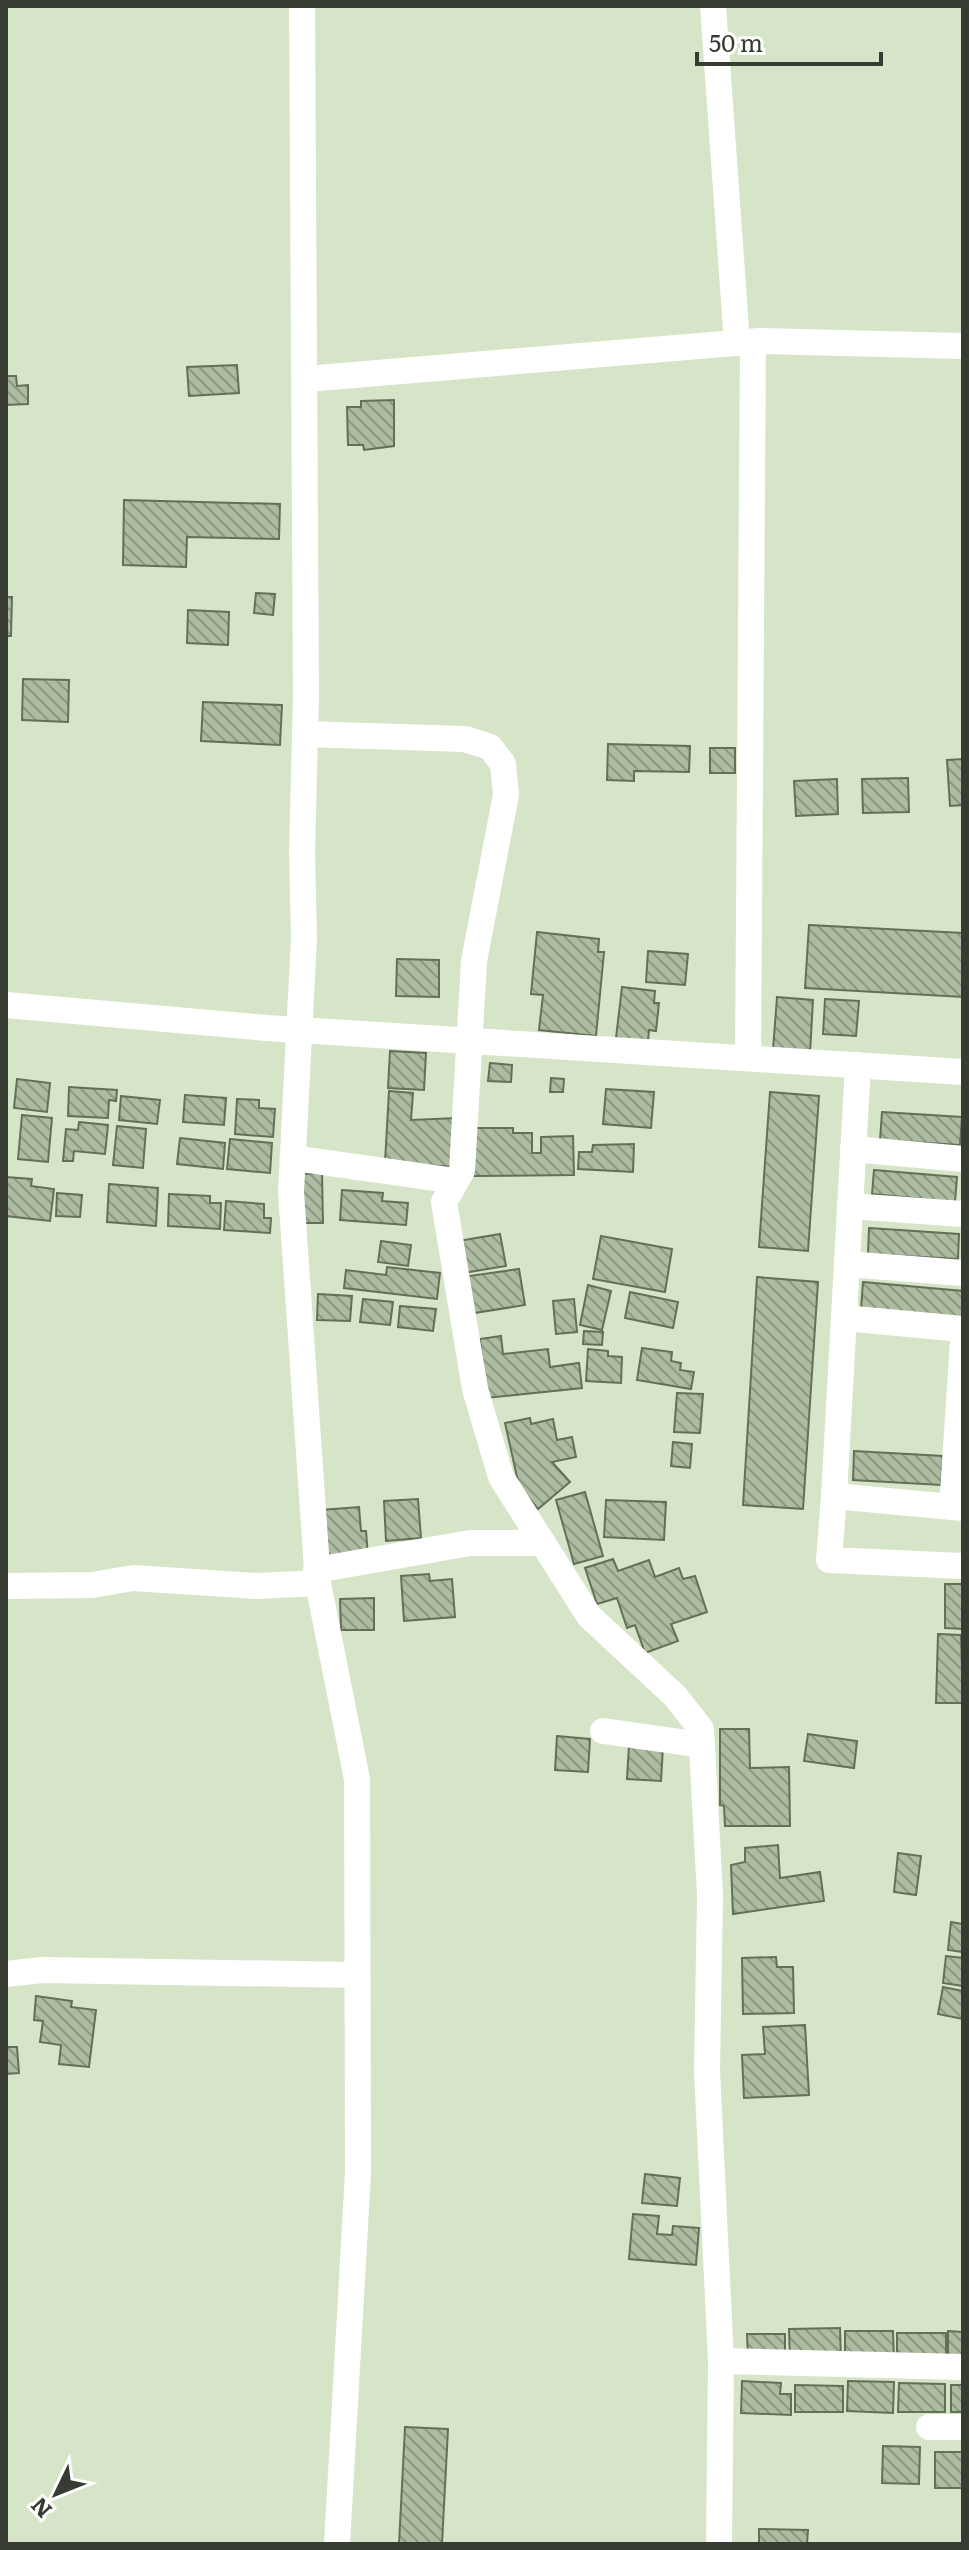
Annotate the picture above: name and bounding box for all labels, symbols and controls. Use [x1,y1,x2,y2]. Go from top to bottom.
scale bar [697,16,881,66]
text: 50 m [709,24,763,59]
north arrow [16,2454,96,2534]
text: N [22,2491,59,2527]

